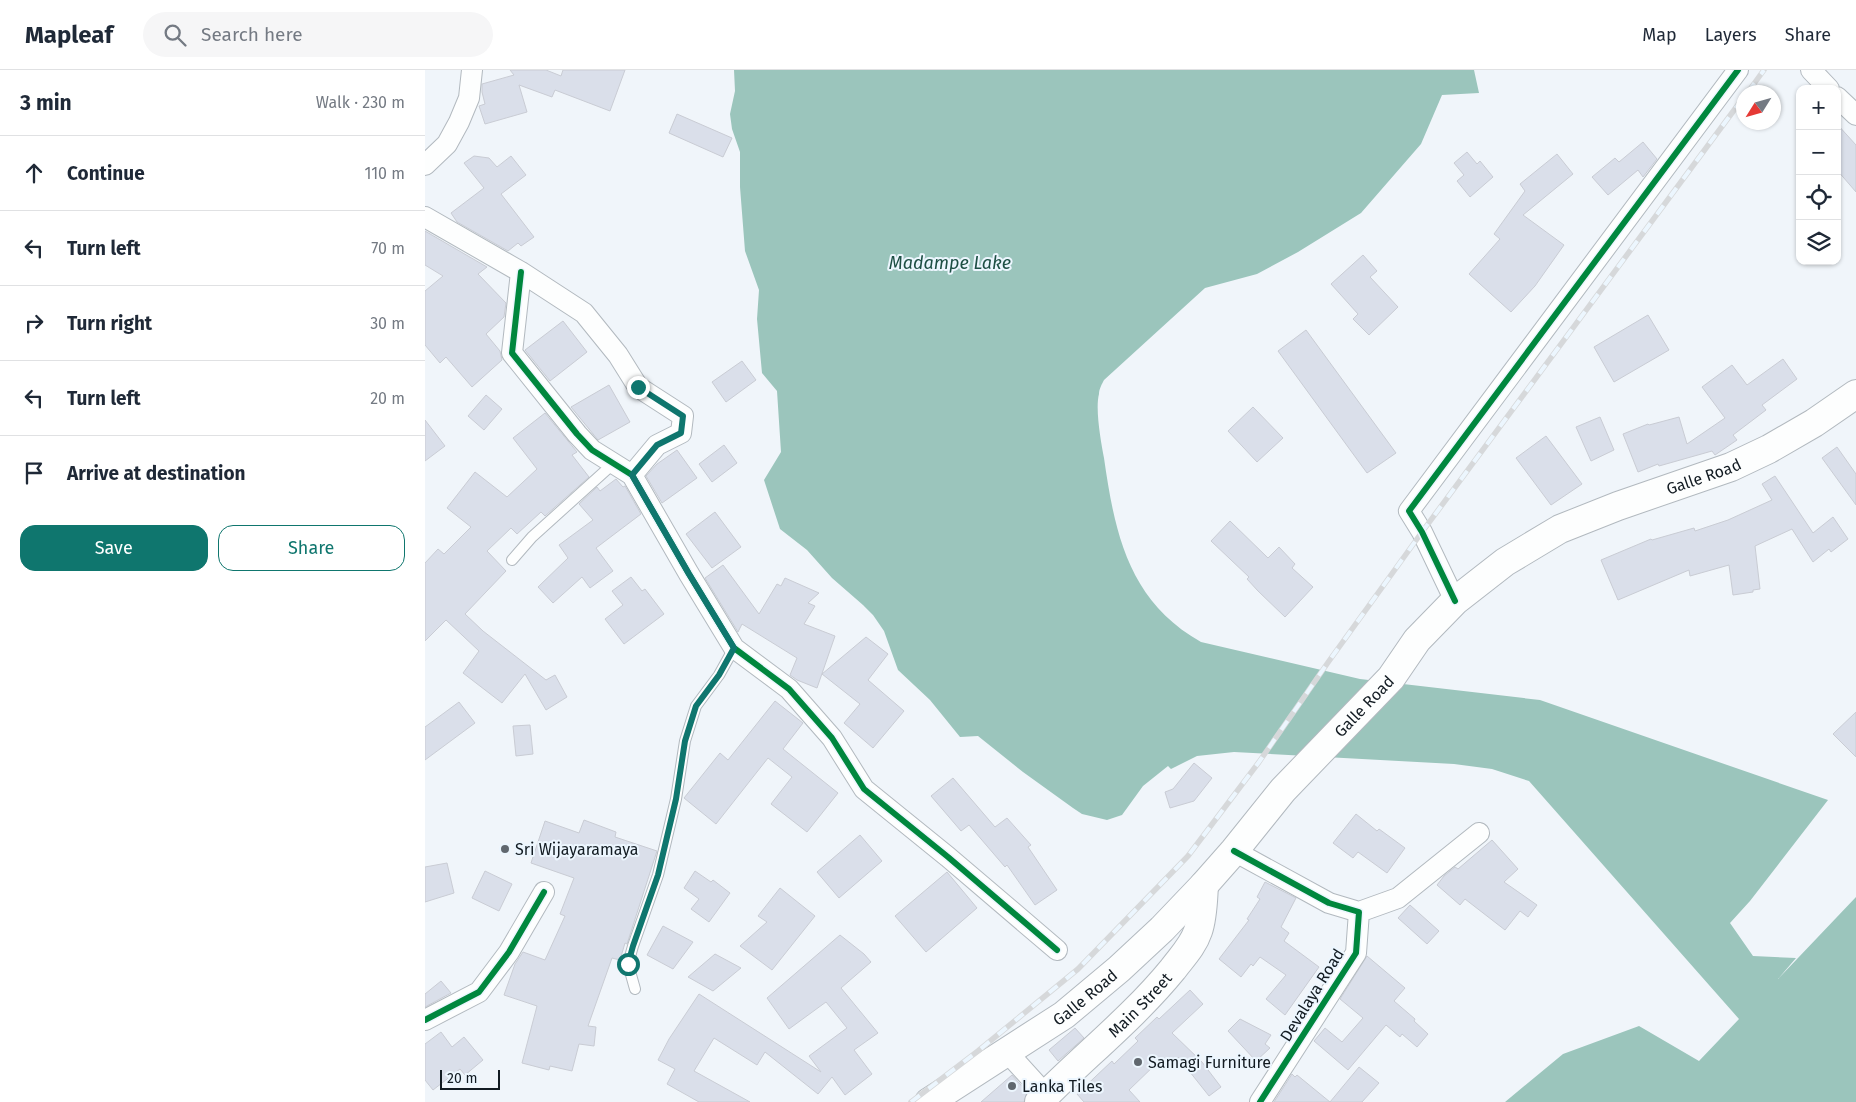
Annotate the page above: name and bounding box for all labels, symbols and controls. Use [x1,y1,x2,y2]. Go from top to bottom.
search box [143,12,493,57]
text: Mapleaf [25,21,113,49]
icon: search [161,21,189,49]
text: Search here [201,23,303,46]
text: Map [1642,24,1677,46]
text: Layers [1705,24,1757,46]
text: Share [1785,24,1831,46]
north arrow [1736,85,1781,130]
map controls [1796,85,1841,265]
button: + [1796,85,1841,130]
text: 3 min [20,90,72,116]
text: Walk · 230 m [316,93,405,112]
button: − [1796,130,1841,175]
icon: ahead [20,159,48,187]
text: Continue [67,162,145,185]
text: 110 m [364,164,405,183]
button: locate [1796,175,1841,220]
button: layers [1796,220,1841,265]
icon: left [20,234,48,262]
text: Turn left [67,237,141,260]
text: 70 m [371,239,405,258]
water label: Madampe Lake [889,252,1011,274]
icon: right [20,309,48,337]
text: Turn right [67,312,152,335]
text: 30 m [370,314,405,333]
route end [627,376,650,399]
icon: left [20,384,48,412]
text: Turn left [67,387,141,410]
text: 20 m [370,389,405,408]
street label: Galle Road [1664,454,1744,498]
icon: arrive [20,459,48,487]
text: Arrive at destination [67,462,246,485]
button: Save [20,525,208,571]
button: Share [218,525,405,571]
street label: Galle Road [1330,671,1398,741]
place label: Sri Wijayaramaya [515,840,638,859]
marker: Sri Wijayaramaya [499,843,511,855]
street label: Devalaya Road [1276,945,1348,1045]
route start [617,953,640,976]
street label: Galle Road [1049,965,1121,1029]
street label: Main Street [1104,968,1176,1041]
place label: Samagi Furniture [1148,1053,1271,1072]
marker: Samagi Furniture [1132,1056,1144,1068]
scale bar [440,1067,500,1090]
text: 20 m [447,1070,477,1087]
place label: Lanka Tiles [1022,1077,1102,1096]
marker: Lanka Tiles [1006,1080,1018,1092]

